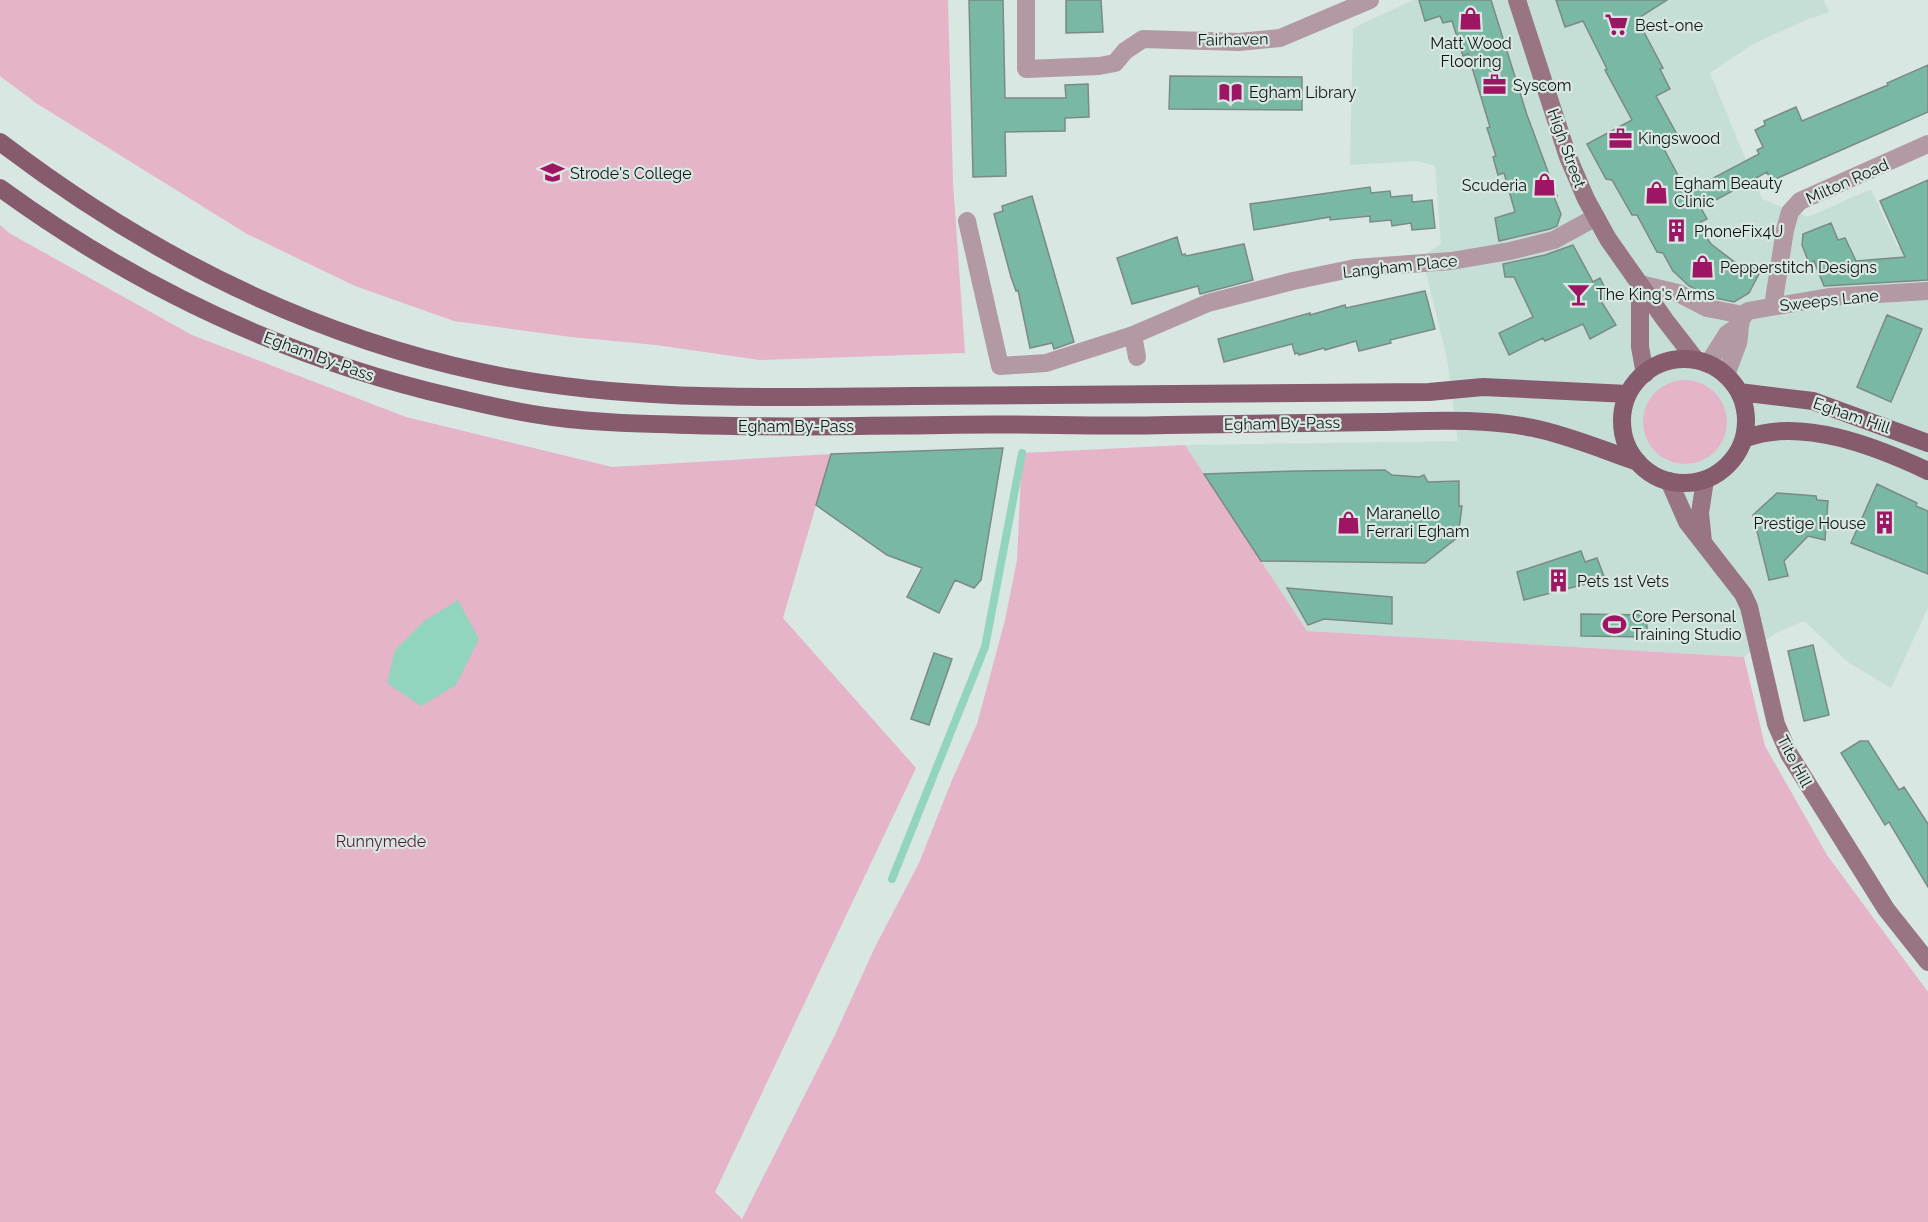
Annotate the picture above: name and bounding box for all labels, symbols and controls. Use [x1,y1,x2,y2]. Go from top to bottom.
shop icon: Matt Wood Flooring [1458,5,1484,31]
supermarket icon: Best-one [1604,12,1630,38]
place label: Best-one [1635,16,1703,35]
street label: Fairhaven [1197,29,1269,50]
place label: Matt Wood Flooring [1430,34,1512,71]
office icon: Syscom [1482,72,1508,98]
place label: Syscom [1513,76,1572,95]
library icon: Egham Library [1218,79,1244,105]
place label: Egham Library [1249,83,1357,102]
street label: High Street [1543,106,1590,191]
office icon: Kingswood [1607,125,1633,151]
place label: Kingswood [1638,129,1720,148]
street label: Milton Road [1803,155,1891,208]
school or university icon: Strode's College [539,160,565,186]
place label: Strode's College [570,164,692,183]
shop icon: Scuderia [1532,172,1558,198]
place label: Egham Beauty Clinic [1674,174,1783,211]
place label: Scuderia [1462,176,1527,195]
shop icon: Egham Beauty Clinic [1643,179,1669,205]
building icon: PhoneFix4U [1663,218,1689,244]
place label: PhoneFix4U [1694,222,1783,241]
street label: Langham Place [1342,251,1458,282]
shop icon: Pepperstitch Designs [1689,254,1715,280]
place label: Pepperstitch Designs [1720,258,1877,277]
bar icon: The King's Arms [1565,281,1591,307]
place label: The King's Arms [1596,285,1715,304]
street label: Sweeps Lane [1779,286,1879,315]
street label: Egham By-Pass [261,328,377,385]
street label: Egham Hill [1811,393,1893,438]
street label: Egham By-Pass [1224,413,1340,434]
street label: Egham By-Pass [738,417,854,436]
place label: Maranello Ferrari Egham [1366,504,1470,541]
shop icon: Maranello Ferrari Egham [1335,509,1361,535]
building icon: Prestige House [1871,510,1897,536]
place label: Prestige House [1754,514,1866,533]
building icon: Pets 1st Vets [1546,568,1572,594]
place label: Pets 1st Vets [1577,572,1669,591]
place label: Core Personal Training Studio [1632,607,1742,644]
sports icon: Core Personal Training Studio [1601,612,1627,638]
street label: Tite Hill [1773,732,1816,791]
park label: Runnymede [336,832,426,851]

